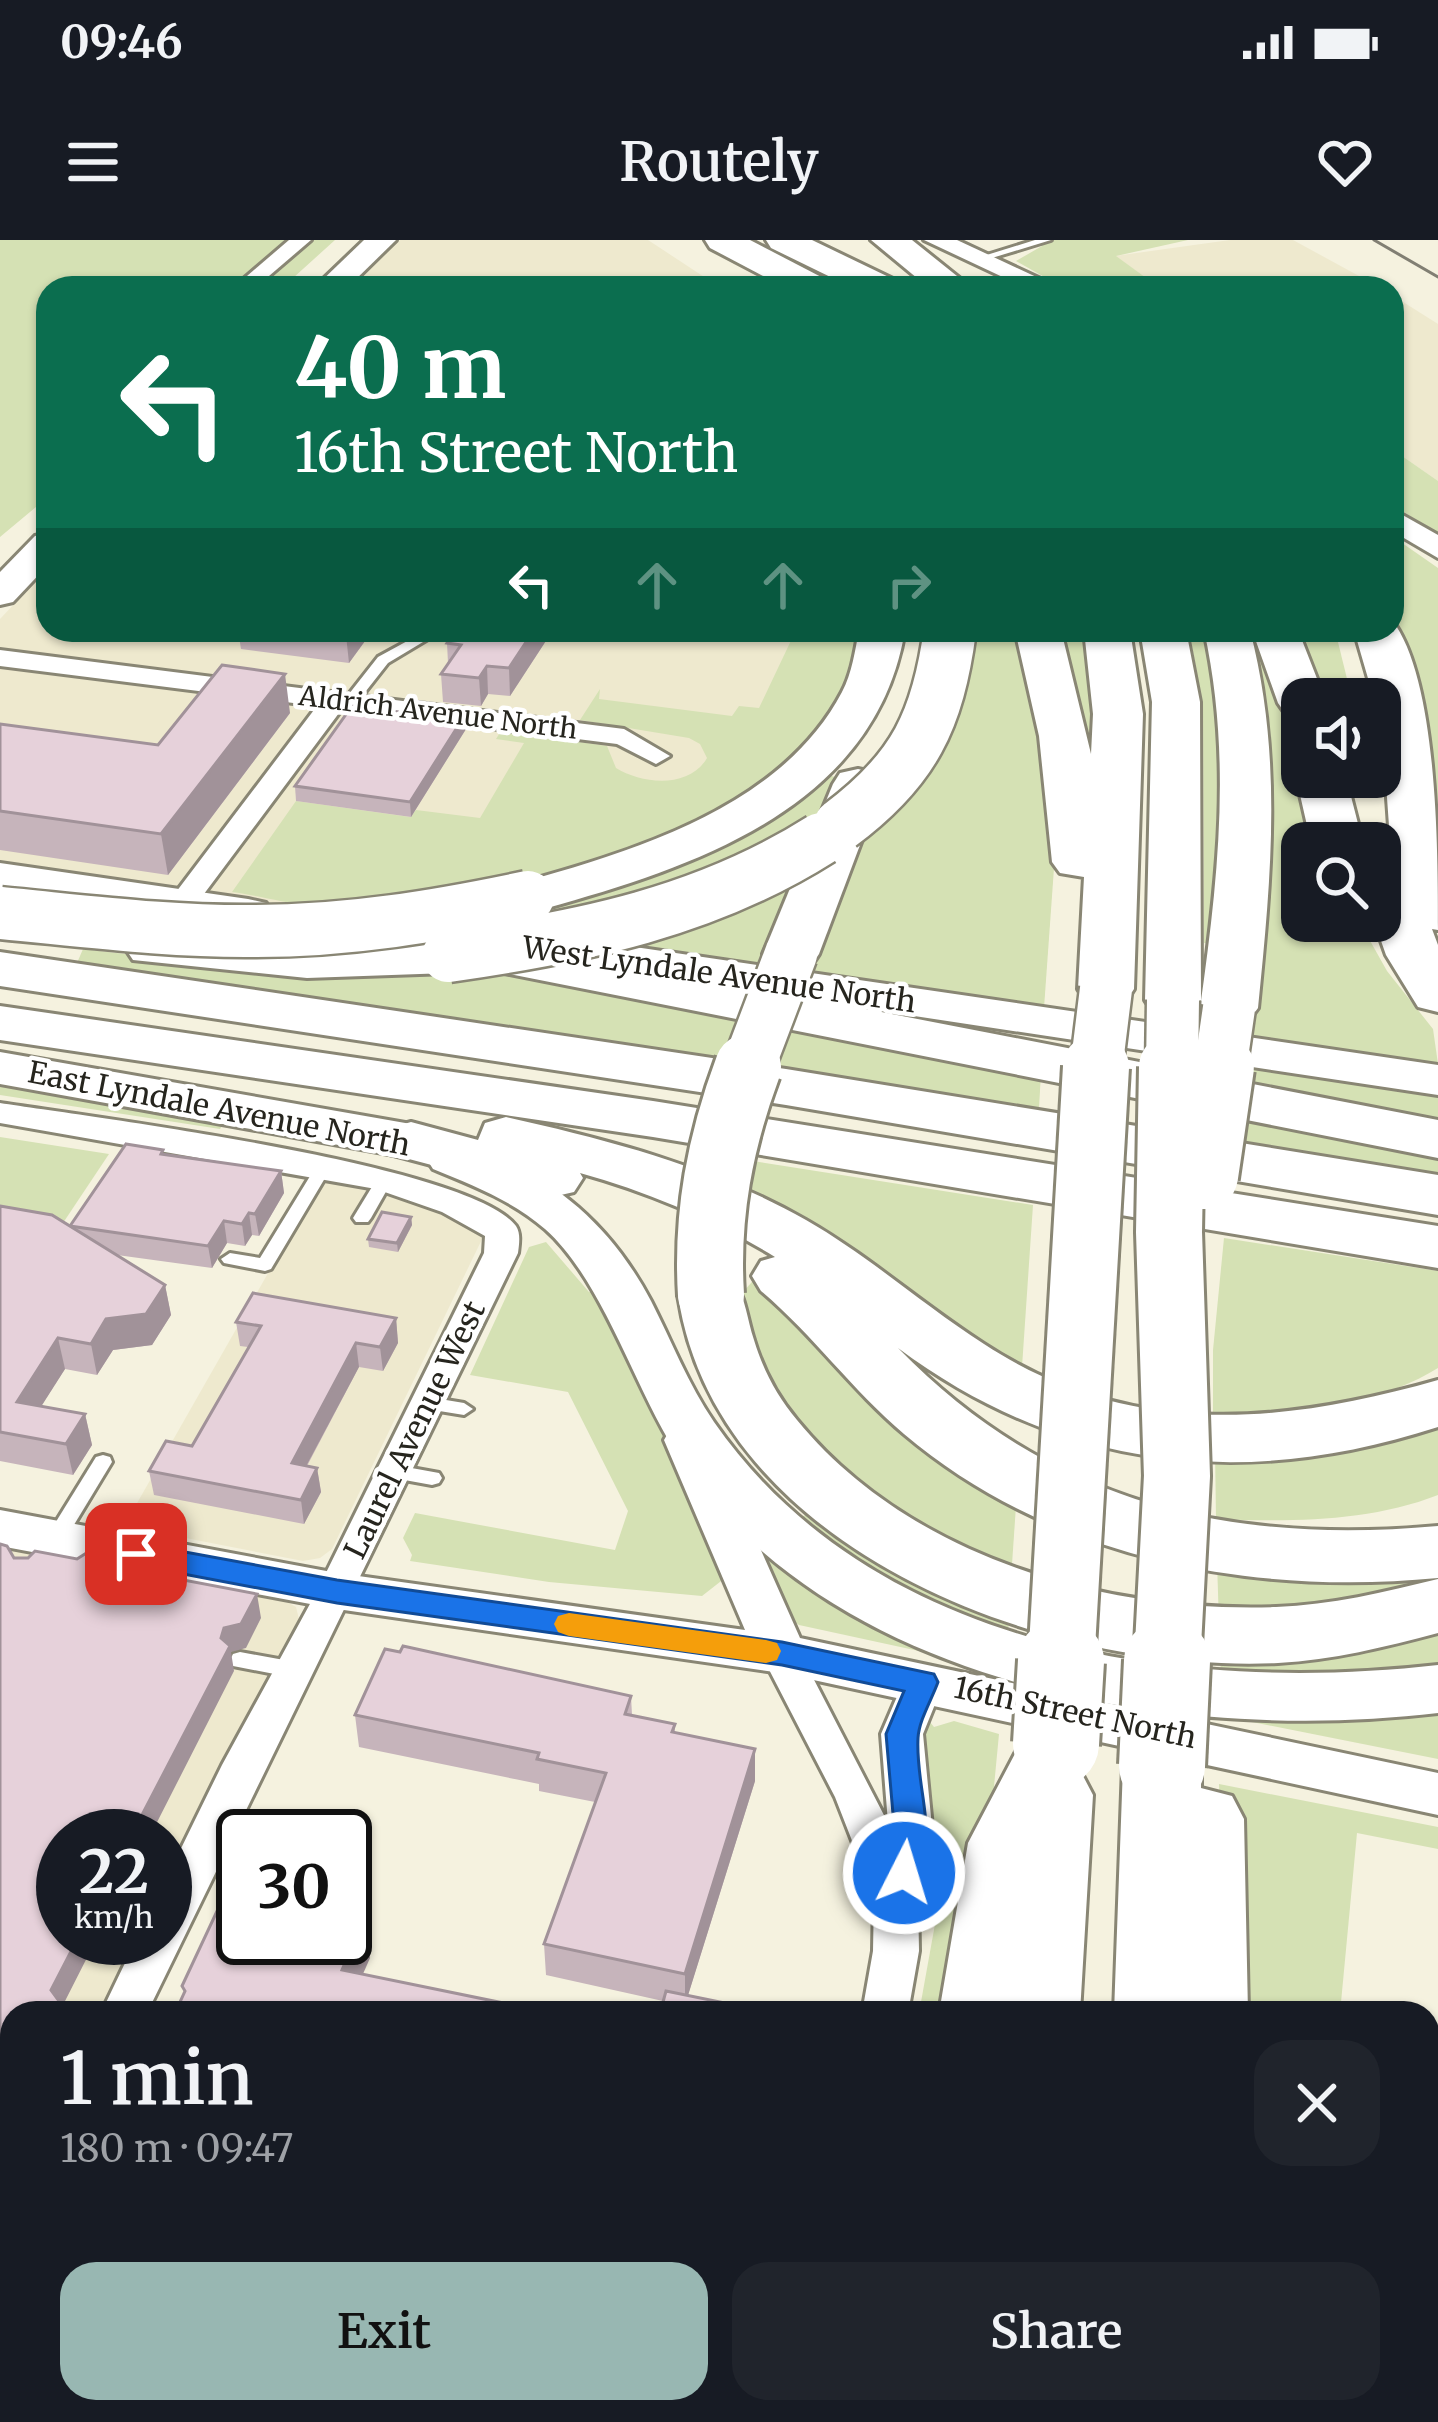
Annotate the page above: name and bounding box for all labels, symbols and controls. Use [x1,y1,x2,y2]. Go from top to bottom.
text: 09:46 [60,14,183,70]
text: Routely [619,128,819,196]
icon: menu [60,129,126,195]
icon: heart [1312,129,1378,195]
text: 40 m [294,315,506,421]
icon: left [96,324,252,480]
text: 16th Street North [294,419,738,487]
icon: left [498,552,564,618]
icon: ahead [624,552,690,618]
icon: ahead [750,552,816,618]
icon: right [876,552,942,618]
street label: Aldrich Avenue North [296,678,579,746]
map controls [1281,678,1401,942]
button: sound [1281,678,1401,798]
button: search [1281,822,1401,942]
street label: West Lyndale Avenue North [519,927,918,1020]
street label: East Lyndale Avenue North [25,1052,414,1164]
street label: Laurel Avenue West [335,1294,493,1565]
pin [85,1503,187,1605]
icon: arrive [103,1521,169,1587]
street label: 16th Street North [951,1668,1200,1756]
speed limit sign: 30 [216,1809,372,1965]
position arrow [841,1810,967,1936]
text: 22 [79,1834,149,1909]
text: km/h [74,1898,154,1936]
text: 1 min [60,2033,254,2124]
button: close [1254,2040,1380,2166]
text: 180 m · 09:47 [60,2124,293,2173]
button: Exit [60,2262,708,2400]
button: Share [732,2262,1380,2400]

